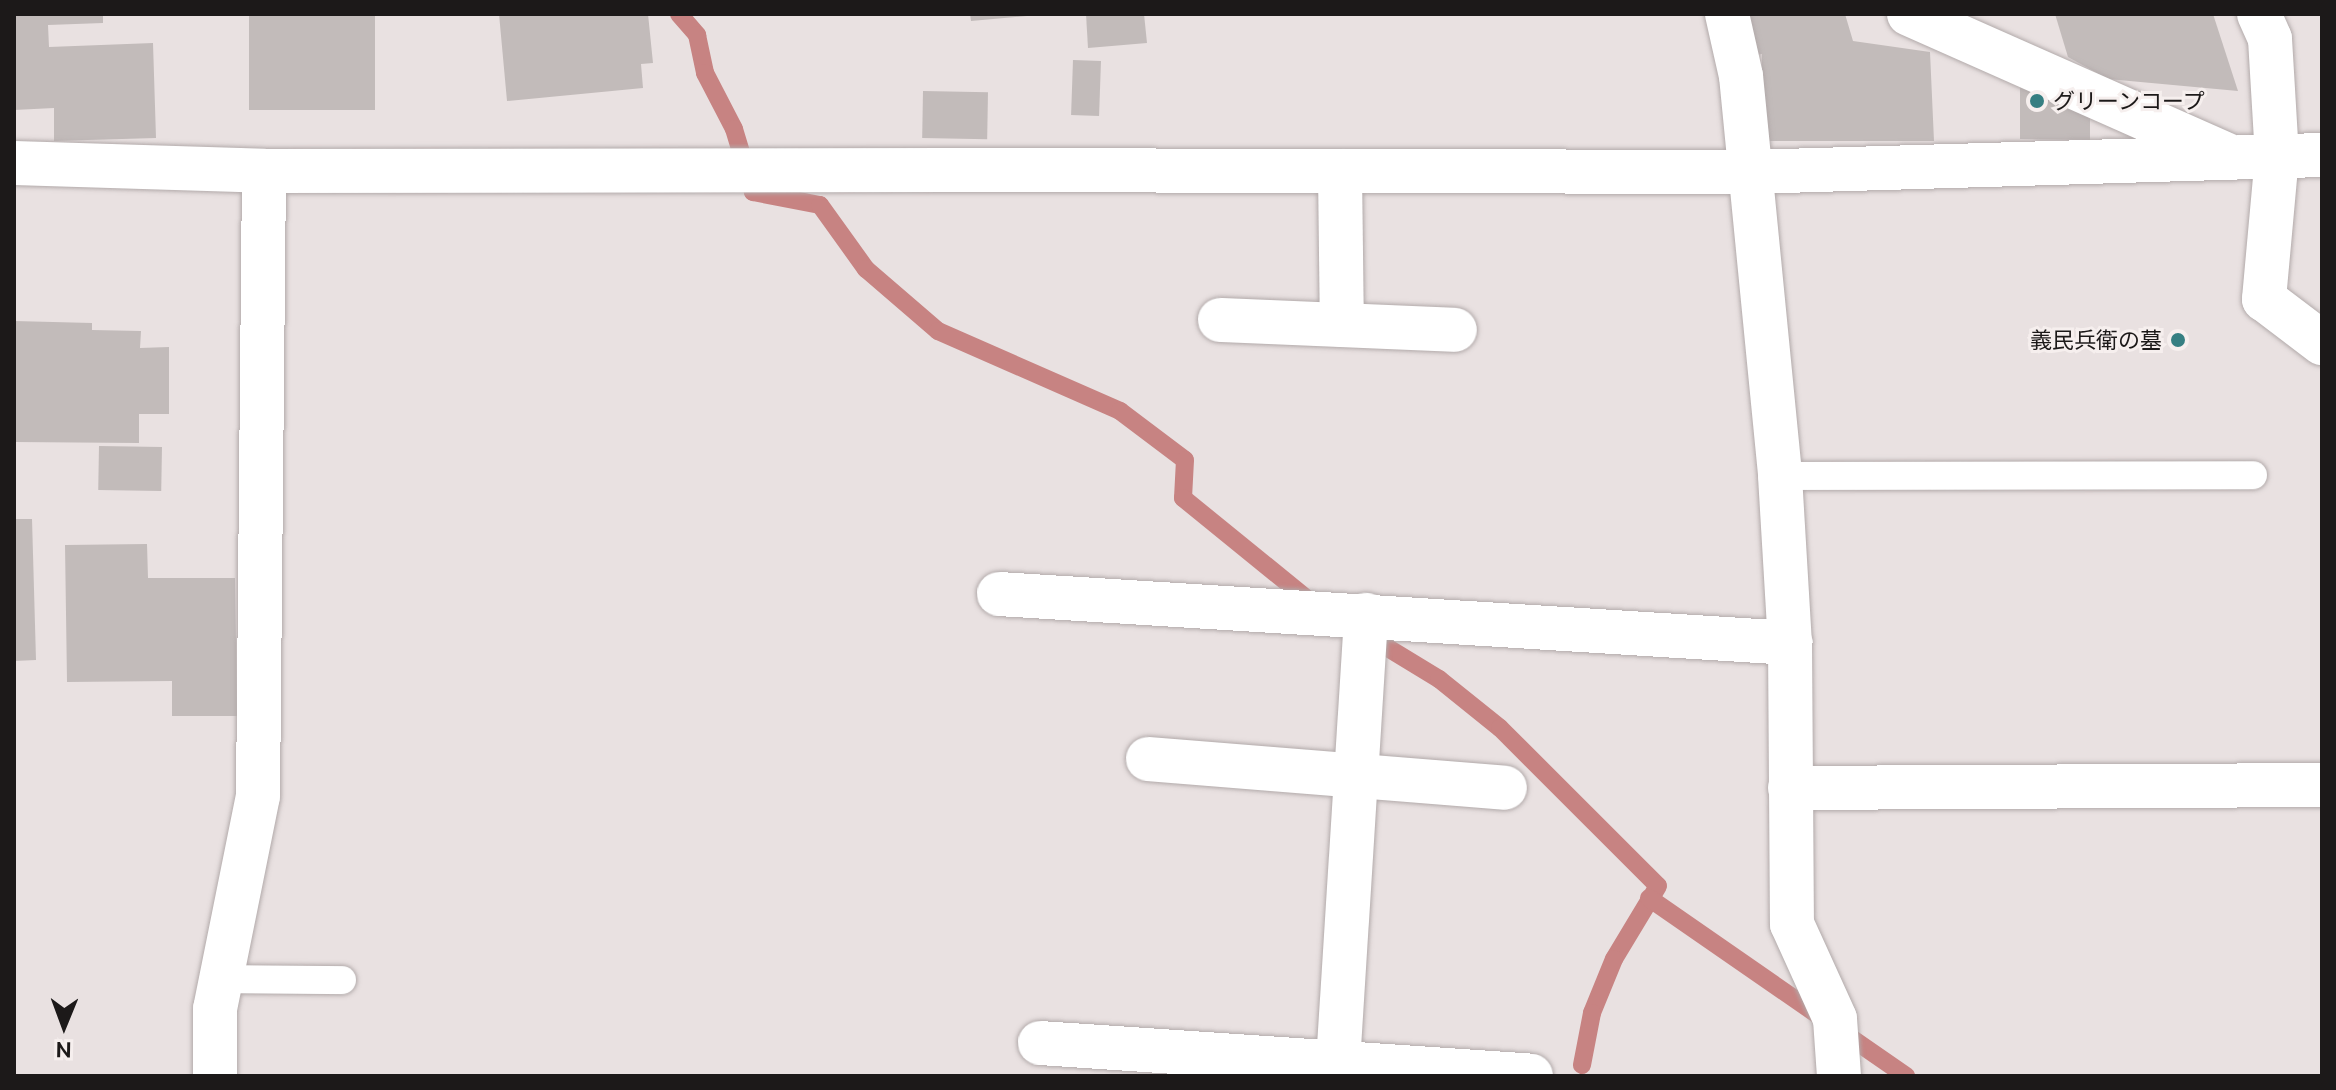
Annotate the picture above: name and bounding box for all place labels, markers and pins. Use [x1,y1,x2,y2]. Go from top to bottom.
place label: グリーンコープ [2053,88,2207,114]
marker: グリーンコープ [2028,92,2046,110]
place label: 義民兵衛の墓 [2030,327,2162,353]
marker: 義民兵衛の墓 [2169,331,2187,349]

